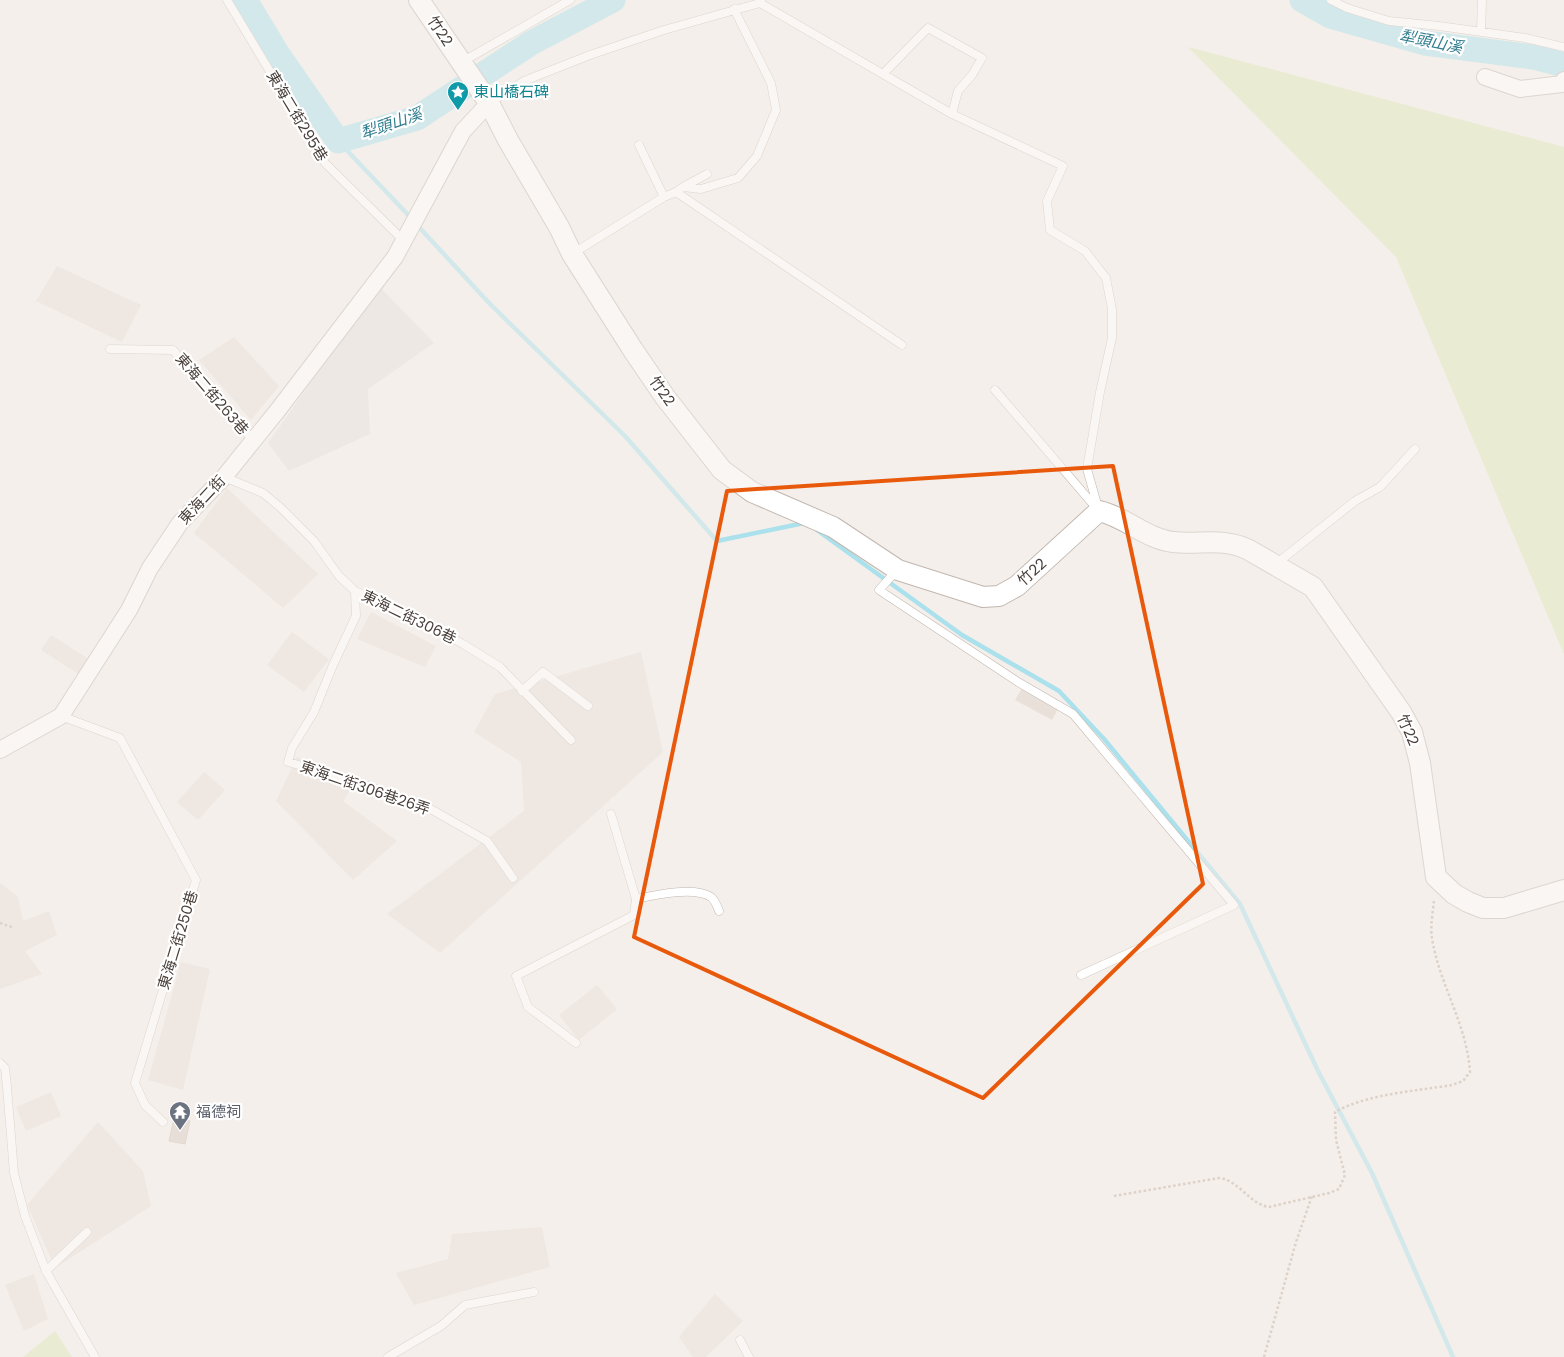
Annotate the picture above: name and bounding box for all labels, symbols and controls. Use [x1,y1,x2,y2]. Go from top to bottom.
street label: 竹22 [423,11,458,50]
water label: 犁頭山溪 [1397,24,1466,59]
street label: 東海二街295巷 [262,66,333,165]
place icon: 東山橋石碑 [446,80,470,111]
place label: 東山橋石碑 [474,81,549,102]
water label: 犁頭山溪 [357,102,427,145]
street label: 東海二街263巷 [171,348,254,439]
street label: 竹22 [645,371,680,410]
street label: 東海二街 [173,471,230,529]
street label: 竹22 [1013,553,1051,590]
street label: 東海二街306巷 [358,585,460,649]
street label: 竹22 [1392,711,1424,749]
street label: 東海二街306巷26弄 [297,755,433,820]
street label: 東海二街250巷 [153,888,203,992]
temple icon: 福德祠 [168,1100,192,1131]
place label: 福德祠 [196,1101,241,1122]

